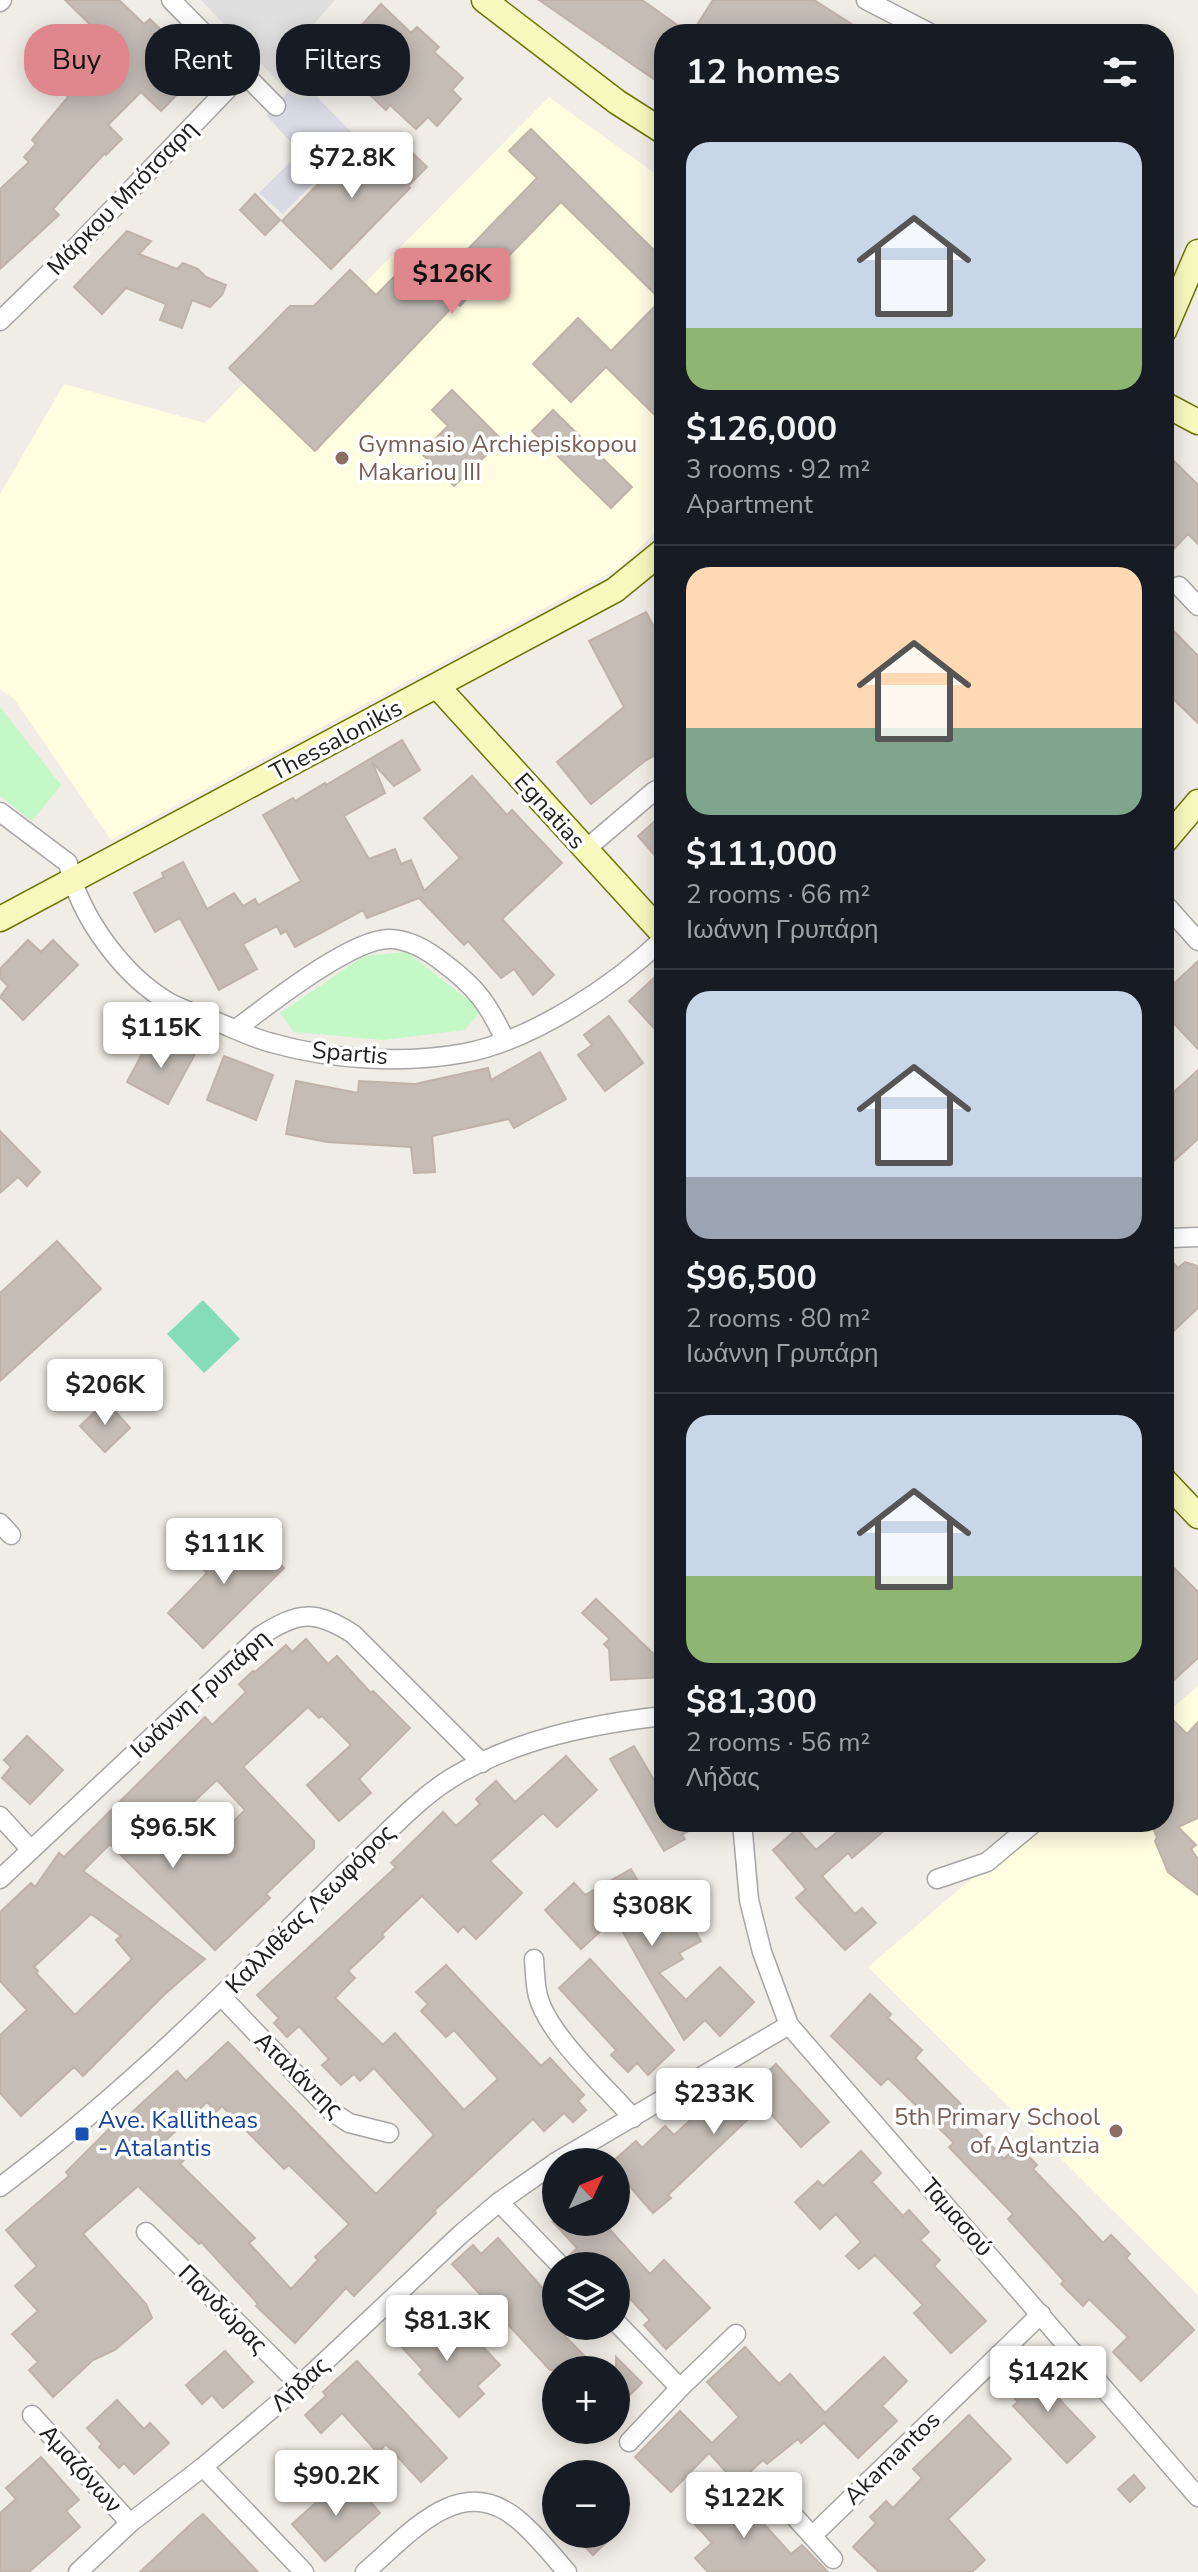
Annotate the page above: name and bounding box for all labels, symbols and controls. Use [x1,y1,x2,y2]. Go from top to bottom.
chip: Buy [24,24,129,96]
chip: Rent [145,24,260,96]
chip: Filters [276,24,410,96]
text: 12 homes [686,49,840,95]
icon: filters [1098,50,1142,94]
street label: Μάρκου Μπότσαρη [40,114,204,282]
pin: $72.8K [287,132,417,200]
text: $72.8K [309,140,395,175]
icon: home [842,194,986,338]
pin: $126K [396,248,508,316]
text: $126K [412,256,492,291]
text: $126,000 [686,406,837,452]
place label: Gymnasio Archiepiskopou Makariou III [358,428,637,488]
marker: Gymnasio Archiepiskopou Makariou III [333,449,351,467]
text: 3 rooms · 92 m² [686,452,870,487]
text: Apartment [686,487,813,522]
icon: home [842,619,986,763]
street label: Thessalonikis [264,692,408,788]
street label: Egnatias [507,766,593,856]
text: $111,000 [686,831,837,877]
text: 2 rooms · 66 m² [686,877,870,912]
text: Ιωάννη Γρυπάρη [686,912,879,947]
pin: $115K [105,1002,217,1070]
text: $115K [121,1010,201,1045]
street label: Spartis [311,1034,389,1072]
icon: home [842,1043,986,1187]
text: $96,500 [686,1255,817,1301]
text: 2 rooms · 80 m² [686,1301,870,1336]
text: Ιωάννη Γρυπάρη [686,1336,879,1371]
pin: $206K [49,1359,161,1427]
text: $206K [65,1367,145,1402]
icon: home [842,1467,986,1611]
pin: $111K [168,1518,280,1586]
text: $111K [184,1526,264,1561]
street label: Ιωάννη Γρυπάρη [123,1623,277,1765]
text: $81,300 [686,1679,817,1725]
text: 2 rooms · 56 m² [686,1725,870,1760]
text: Λήδας [686,1760,760,1795]
pin: $96.5K [108,1802,238,1870]
text: $96.5K [130,1810,216,1845]
street label: Καλλιθέας Λεωφόρος [218,1817,402,2001]
pin: $308K [596,1880,708,1948]
text: $308K [612,1888,692,1923]
street label: Αταλάντης [248,2025,350,2125]
pin: $233K [658,2068,770,2136]
text: $233K [674,2076,754,2111]
place label: 5th Primary School of Aglantzia [894,2101,1100,2161]
place label: Ave. Kallitheas - Atalantis [98,2104,258,2164]
marker: 5th Primary School of Aglantzia [1107,2122,1125,2140]
marker: Ave. Kallitheas - Atalantis [73,2125,91,2143]
north arrow [542,2148,630,2236]
map controls [542,2148,630,2548]
street label: Ταμασού [914,2171,1000,2263]
button: layers [542,2252,630,2340]
street label: Πανδώρας [171,2257,275,2361]
pin: $81.3K [382,2295,512,2363]
text: $81.3K [404,2303,490,2338]
pin: $142K [992,2346,1104,2414]
street label: Λήδας [264,2349,336,2419]
text: $142K [1008,2354,1088,2389]
button: + [542,2356,630,2444]
street label: Akamantos [837,2404,947,2512]
street label: Αμαζόνων [33,2418,129,2520]
pin: $90.2K [271,2450,401,2518]
text: $90.2K [293,2458,379,2493]
button: − [542,2460,630,2548]
pin: $122K [688,2472,800,2540]
text: $122K [704,2480,784,2515]

